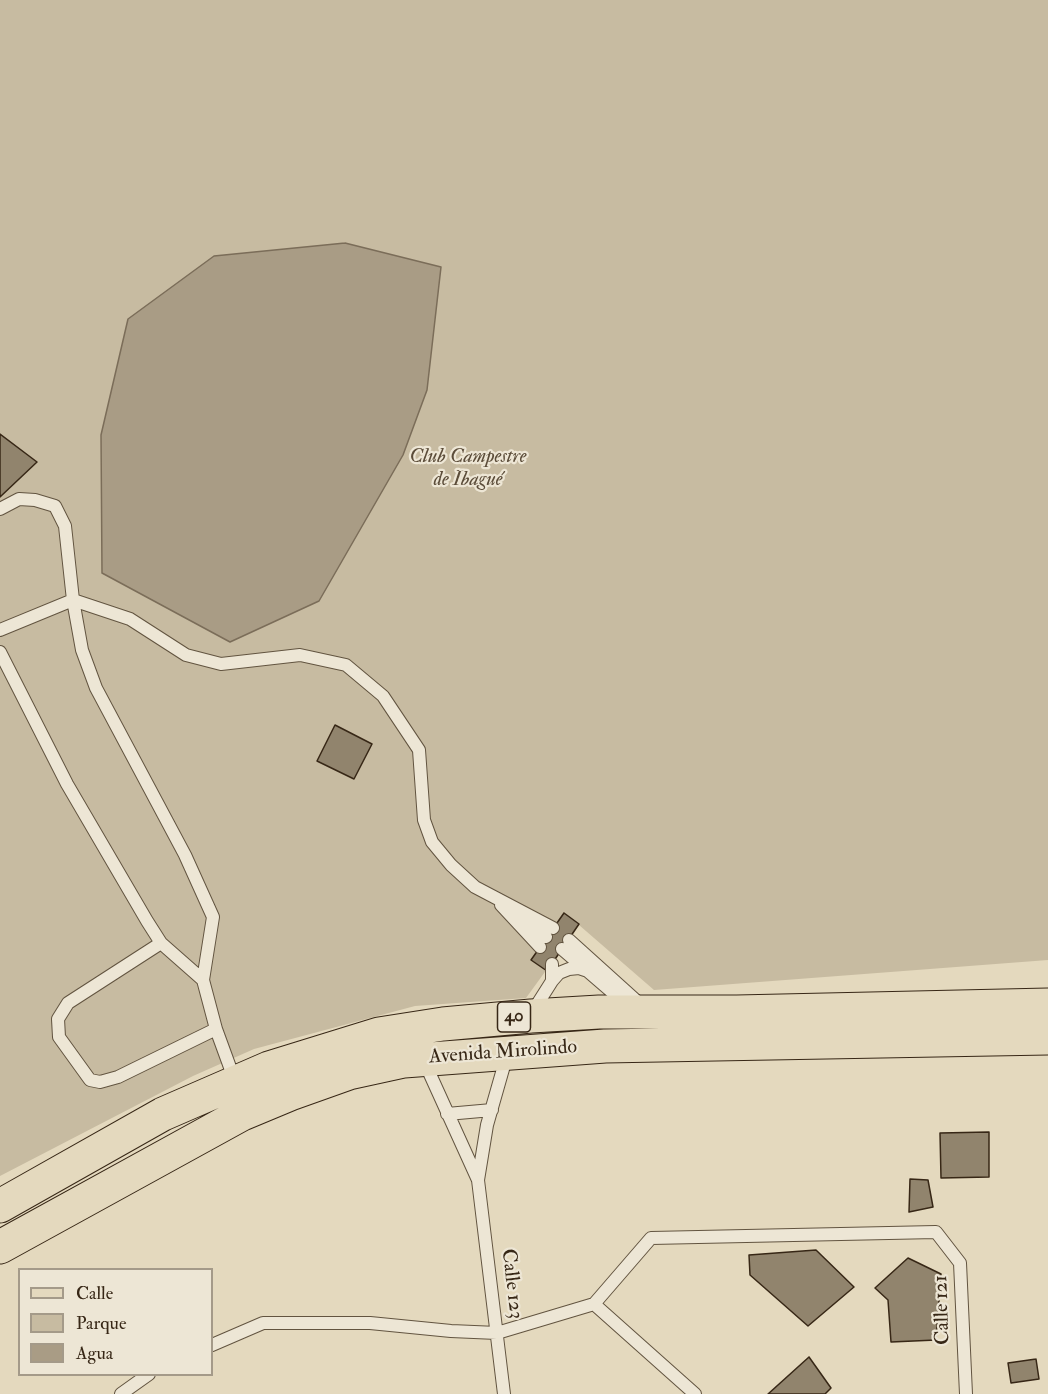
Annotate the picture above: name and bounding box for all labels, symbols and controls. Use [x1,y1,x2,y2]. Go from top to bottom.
park label: Club Campestre de Ibagué [410,446,526,493]
road number: 40 [498,1002,530,1032]
street label: Avenida Mirolindo [428,1036,578,1070]
street label: Calle 123 [495,1248,527,1320]
legend [18,1268,213,1376]
street label: Calle 121 [930,1275,956,1345]
text: Calle [76,1282,113,1305]
text: Parque [76,1312,126,1335]
text: Agua [76,1342,113,1365]

